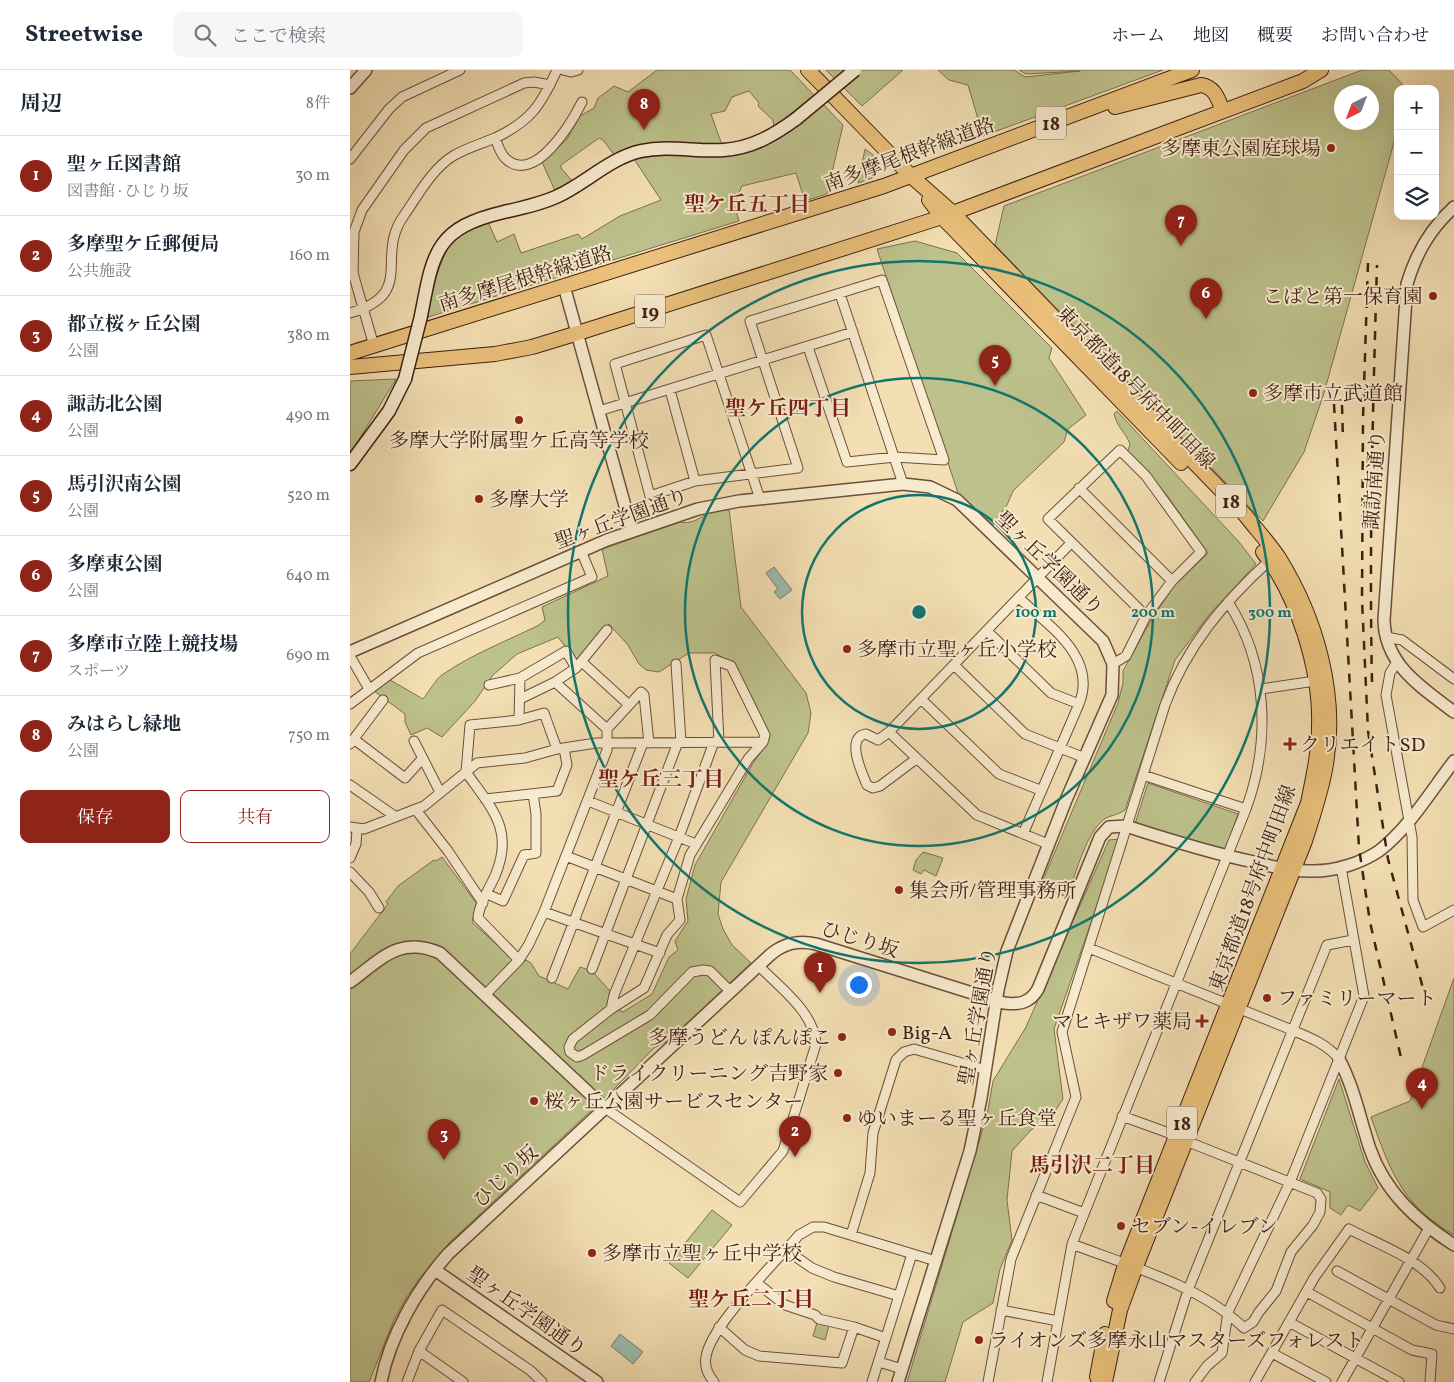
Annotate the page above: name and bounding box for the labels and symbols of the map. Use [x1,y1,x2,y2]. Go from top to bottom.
north arrow [1334,85,1379,130]
pin: 8 [628,89,660,130]
road number: 18 [1036,106,1066,140]
street label: 南多摩尾根幹線道路 [820,112,999,200]
place label: 多摩東公園庭球場 [1161,136,1321,164]
marker: 多摩東公園庭球場 [1325,142,1337,154]
district label: 聖ケ丘五丁目 [684,191,810,220]
pin: 7 [1165,205,1197,246]
street label: 南多摩尾根幹線道路 [435,240,616,320]
pin: 6 [1190,278,1222,319]
place label: こばと第一保育園 [1263,284,1423,312]
marker: こばと第一保育園 [1427,290,1439,302]
road number: 19 [635,295,665,328]
street label: 東京都道18号府中町田線 [1049,300,1220,476]
pin: 5 [979,345,1011,386]
place label: 多摩市立武道館 [1263,381,1403,409]
marker: 多摩市立武道館 [1247,387,1259,399]
district label: 聖ケ丘四丁目 [725,395,851,424]
marker: 多摩大学附属聖ケ丘高等学校 [513,414,525,426]
place label: 多摩大学附属聖ケ丘高等学校 [389,428,649,456]
street label: 諏訪南通り [1359,429,1393,531]
street label: 聖ヶ丘学園通り [551,483,692,557]
road number: 18 [1216,484,1246,518]
place label: 多摩大学 [489,487,569,515]
marker: 多摩大学 [473,493,485,505]
street label: 聖ヶ丘学園通り [989,506,1109,623]
centre of rings [910,603,928,621]
text: 100 m [1015,603,1058,624]
text: 200 m [1131,603,1175,624]
text: 300 m [1248,603,1292,624]
place label: 多摩市立聖ヶ丘小学校 [857,637,1057,665]
marker: 多摩市立聖ヶ丘小学校 [841,643,853,655]
place label: クリエイトSD [1300,732,1425,760]
marker: クリエイトSD [1284,738,1296,750]
district label: 聖ケ丘三丁目 [598,766,724,795]
street label: 東京都道18号府中町田線 [1203,782,1304,996]
place label: 集会所/管理事務所 [909,878,1076,906]
marker: 集会所/管理事務所 [893,884,905,896]
street label: ひじり坂 [817,916,902,966]
street label: 聖ヶ丘学園通り [953,945,1005,1088]
pin: 1 [804,952,836,993]
your location [846,972,872,998]
place label: ファミリーマート [1277,986,1437,1014]
marker: ファミリーマート [1261,992,1273,1004]
place label: マヒキザワ薬局 [1052,1009,1192,1037]
marker: マヒキザワ薬局 [1196,1015,1208,1027]
place label: Big-A [902,1020,952,1048]
place label: 多摩うどん ぽんぽこ [648,1025,832,1053]
marker: Big-A [886,1026,898,1038]
marker: 多摩うどん ぽんぽこ [836,1031,848,1043]
place label: ドライクリーニング吉野家 [589,1061,828,1089]
marker: ドライクリーニング吉野家 [832,1067,844,1079]
pin: 4 [1406,1068,1438,1109]
place label: 桜ヶ丘公園サービスセンター [544,1089,803,1117]
marker: 桜ヶ丘公園サービスセンター [528,1095,540,1107]
place label: ゆいまーる聖ヶ丘食堂 [857,1106,1057,1134]
road number: 18 [1167,1106,1197,1140]
marker: ゆいまーる聖ヶ丘食堂 [841,1112,853,1124]
pin: 2 [779,1116,811,1157]
pin: 3 [428,1119,460,1160]
street label: ひじり坂 [468,1140,545,1215]
district label: 馬引沢二丁目 [1029,1152,1155,1181]
place label: セブン-イレブン [1131,1214,1278,1242]
marker: セブン-イレブン [1115,1220,1127,1232]
place label: 多摩市立聖ヶ丘中学校 [602,1241,802,1269]
marker: 多摩市立聖ヶ丘中学校 [586,1247,598,1259]
street label: 聖ヶ丘学園通り [460,1261,591,1364]
district label: 聖ケ丘二丁目 [688,1286,814,1315]
place label: ライオンズ多摩永山マスターズフォレスト [989,1328,1365,1356]
marker: ライオンズ多摩永山マスターズフォレスト [973,1334,985,1346]

